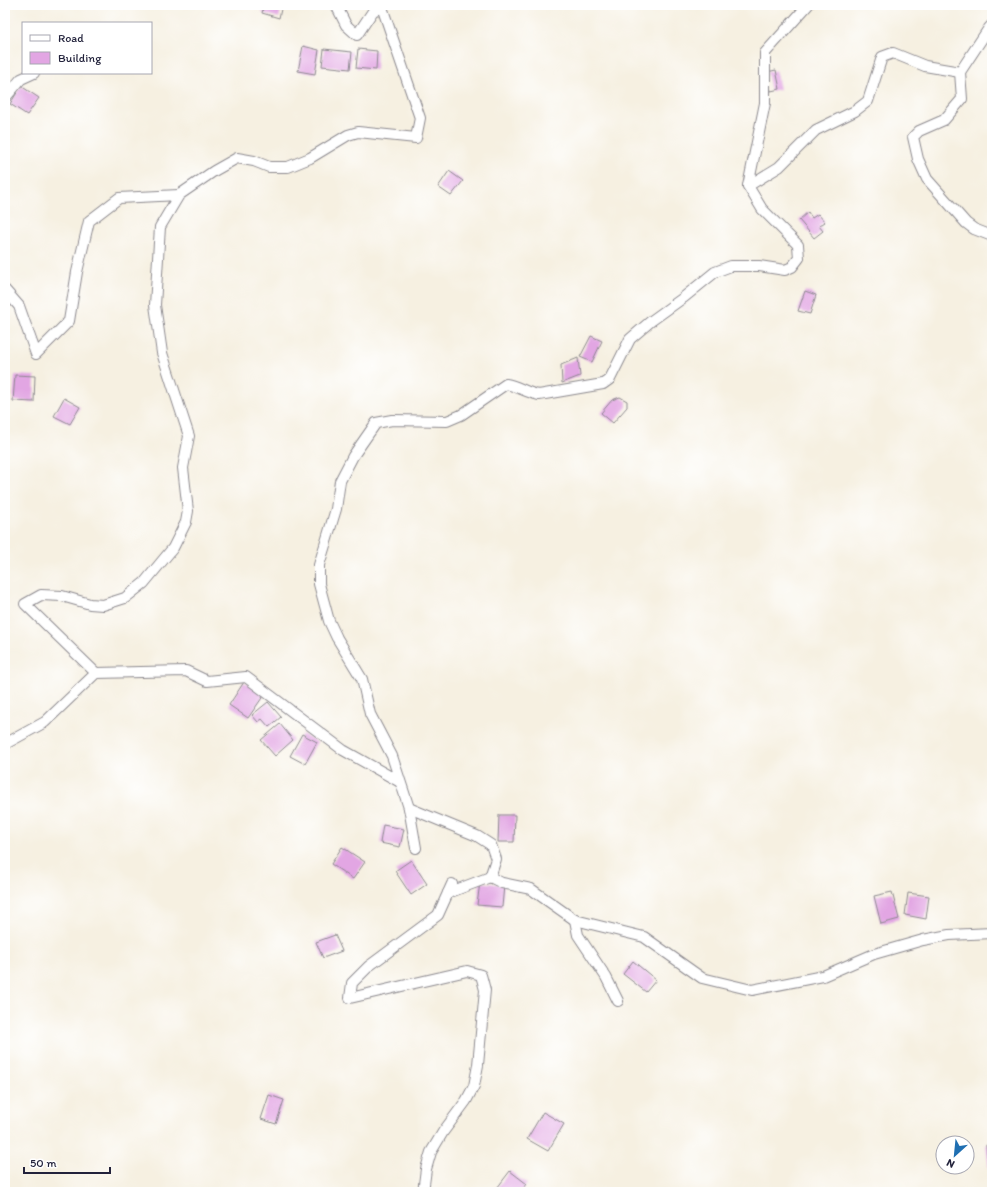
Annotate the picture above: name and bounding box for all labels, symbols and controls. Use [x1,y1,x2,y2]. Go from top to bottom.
legend [22,22,152,74]
text: Road [58,31,84,45]
text: Building [58,51,102,65]
north arrow [935,1135,975,1175]
scale bar [24,1149,110,1175]
text: 50 m [30,1156,56,1170]
text: N [944,1156,957,1171]

